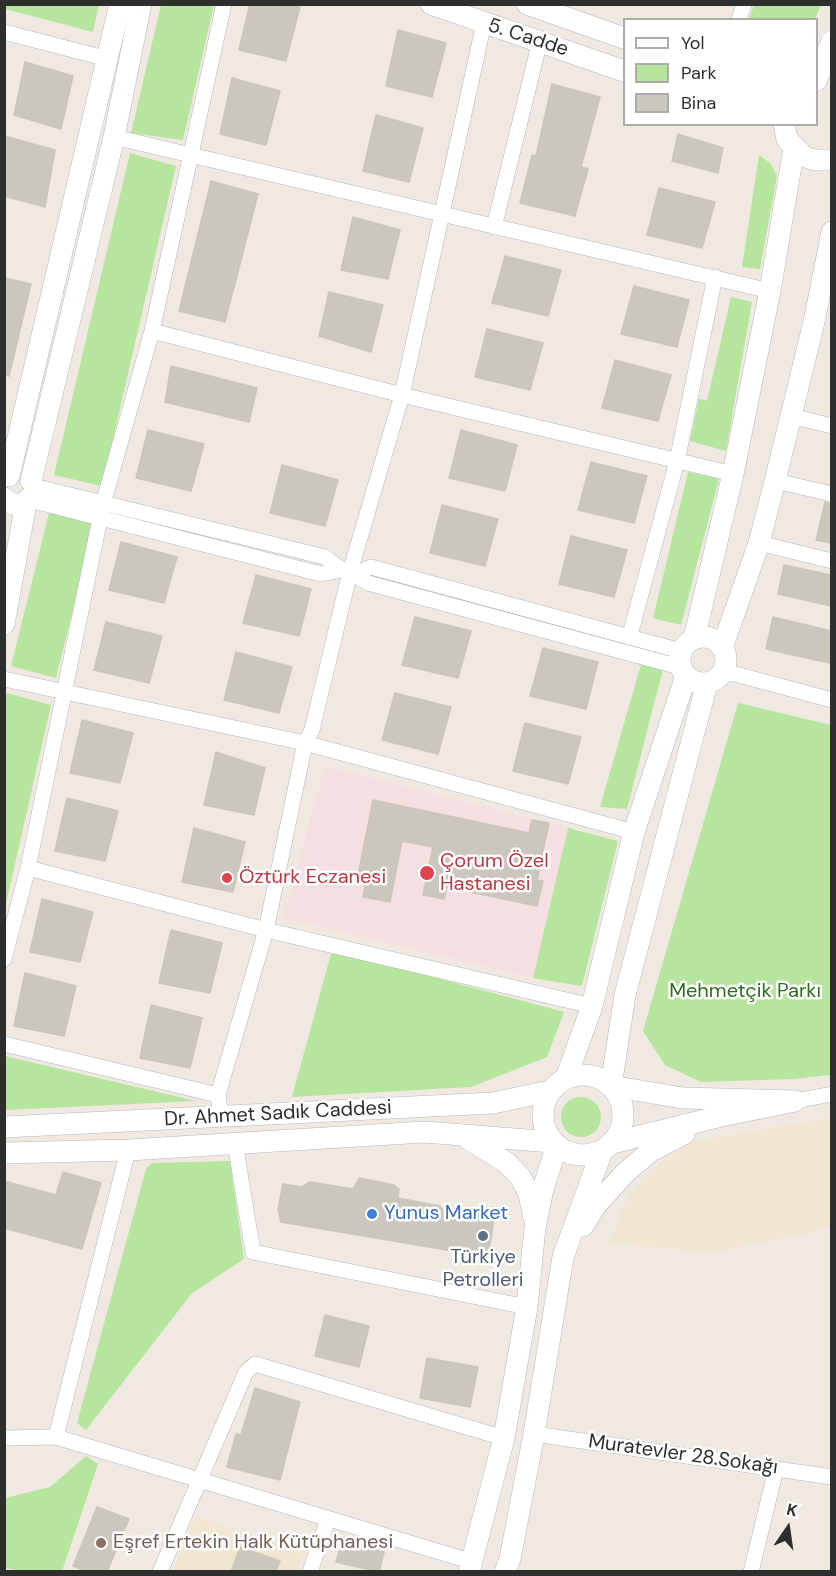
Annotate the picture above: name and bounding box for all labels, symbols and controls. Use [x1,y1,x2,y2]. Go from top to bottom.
street label: 5. Cadde [485,14,571,62]
legend [623,18,818,126]
text: Yol [681,31,705,55]
text: Park [681,61,717,85]
text: Bina [681,91,716,115]
place label: Çorum Özel Hastanesi [440,850,549,897]
marker: Çorum Özel Hastanesi [418,864,436,882]
place label: Öztürk Eczanesi [239,866,386,890]
marker: Öztürk Eczanesi [220,871,234,885]
park label: Mehmetçik Parkı [669,980,821,1004]
street label: Dr. Ahmet Sadık Caddesi [164,1096,392,1132]
place label: Yunus Market [384,1202,508,1226]
marker: Yunus Market [365,1207,379,1221]
marker: Türkiye Petrolleri [476,1229,490,1243]
place label: Türkiye Petrolleri [442,1246,524,1293]
street label: Muratevler 28.Sokağı [587,1430,779,1480]
north arrow [758,1498,818,1558]
text: K [785,1499,800,1521]
place label: Eşref Ertekin Halk Kütüphanesi [113,1531,393,1555]
marker: Eşref Ertekin Halk Kütüphanesi [94,1536,108,1550]

